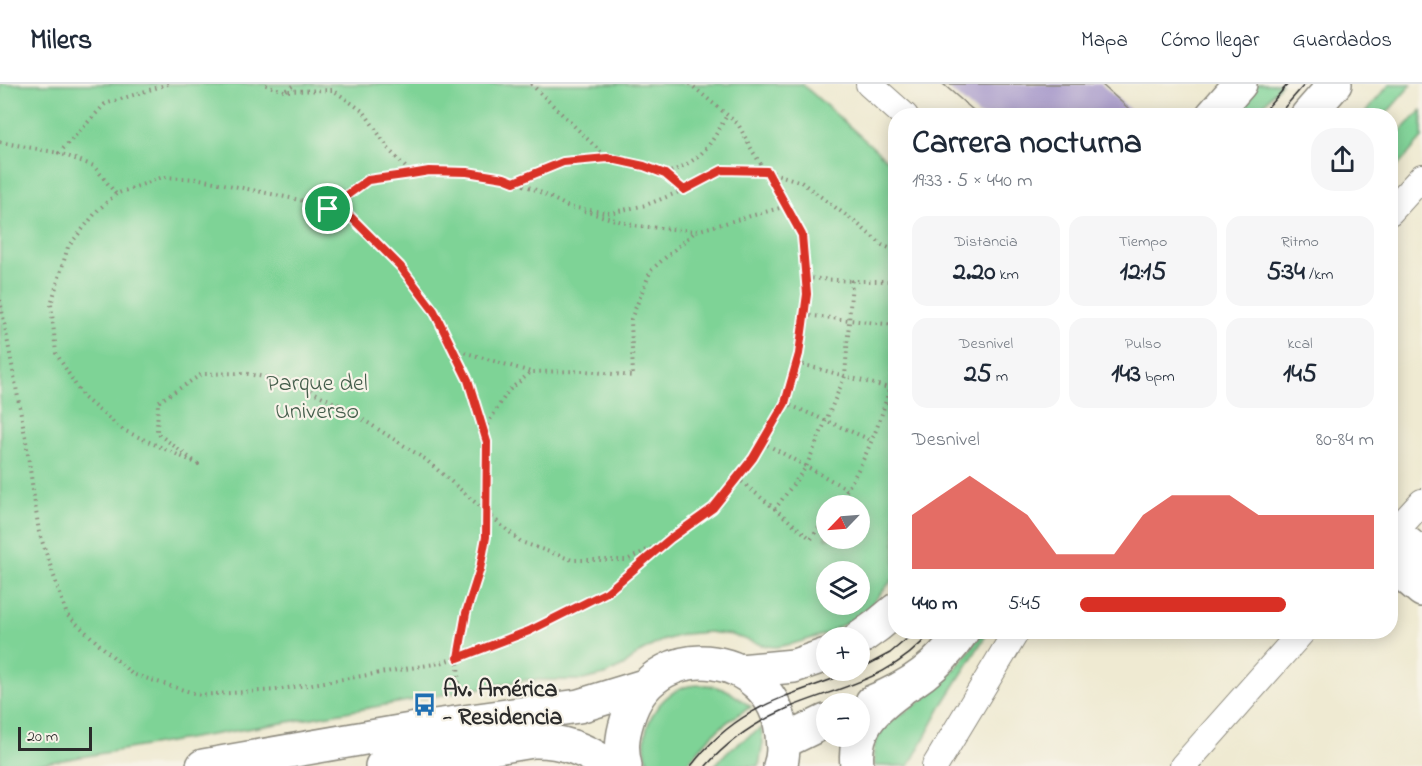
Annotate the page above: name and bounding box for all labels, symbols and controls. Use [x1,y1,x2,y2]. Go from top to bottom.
text: Milers [30,21,92,62]
text: Mapa [1081,26,1128,56]
text: Cómo llegar [1161,26,1259,56]
text: Guardados [1292,26,1392,56]
text: Carrera nocturna [912,120,1142,168]
button: share [1311,128,1374,191]
text: 19:33 · 5 × 440 m [912,167,1032,196]
pin [302,183,353,234]
icon: arrive [311,192,344,225]
text: Distancia [954,230,1018,254]
text: Tiempo [1119,230,1167,254]
text: Ritmo [1281,230,1319,254]
text: 2.20 [953,254,995,292]
text: 12:15 [1120,254,1166,292]
text: 5:34 [1267,254,1305,292]
text: km [995,263,1019,287]
text: /km [1305,263,1333,287]
text: Desnivel [959,332,1013,356]
text: Pulso [1125,332,1161,356]
text: kcal [1287,332,1313,356]
text: 25 [964,356,992,394]
text: 143 [1111,356,1141,394]
text: 145 [1283,356,1317,394]
text: m [992,365,1008,389]
text: bpm [1141,365,1175,389]
park label: Parque del Universo [266,367,368,430]
text: Desnivel [912,426,980,455]
text: 80–84 m [1316,426,1374,455]
north arrow [816,495,870,549]
map controls [816,495,870,747]
button: layers [816,561,870,615]
text: 440 m [912,590,958,619]
text: 5:45 [1008,590,1041,619]
button: + [816,627,870,681]
place label: Av. América - Residencia [442,673,563,736]
bus stop icon: Av. América - Residencia [412,691,438,717]
button: − [816,693,870,747]
scale bar [18,724,92,752]
text: 20 m [27,725,58,749]

